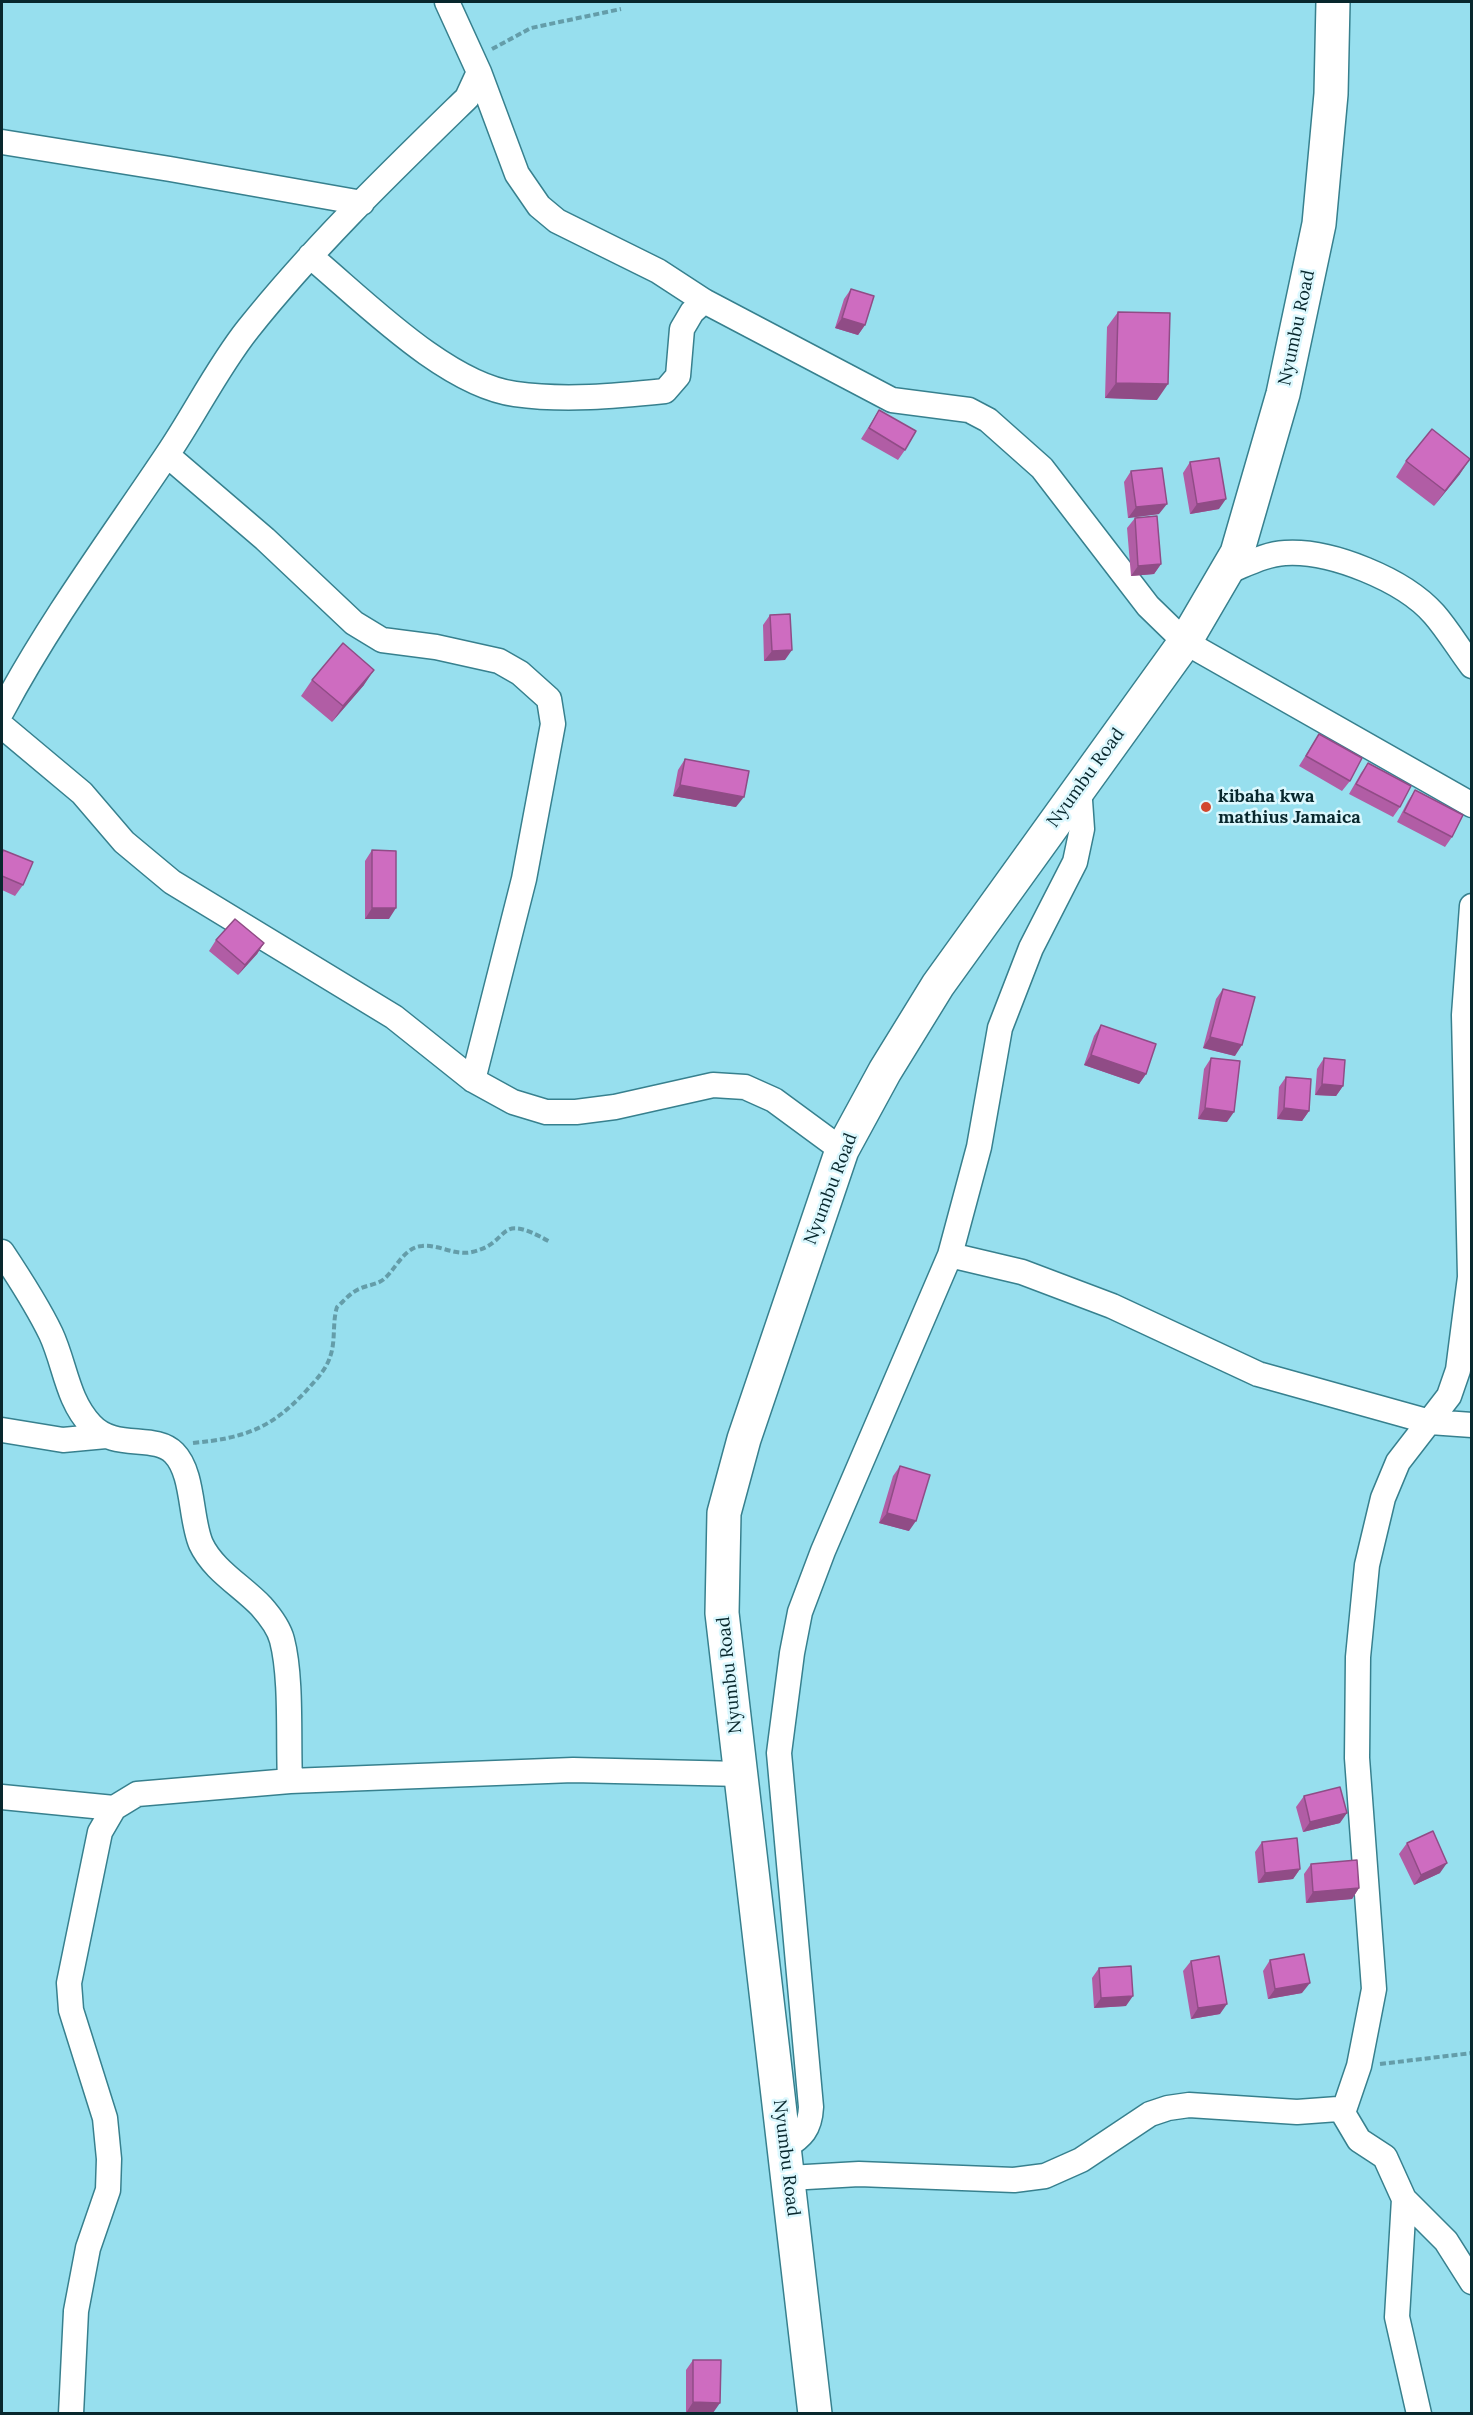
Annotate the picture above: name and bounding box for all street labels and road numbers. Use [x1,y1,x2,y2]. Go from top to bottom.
street label: Nyumbu Road [1274,268,1320,388]
street label: Nyumbu Road [1043,724,1129,832]
street label: Nyumbu Road [800,1130,862,1248]
street label: Nyumbu Road [713,1615,747,1735]
street label: Nyumbu Road [768,2098,804,2218]

